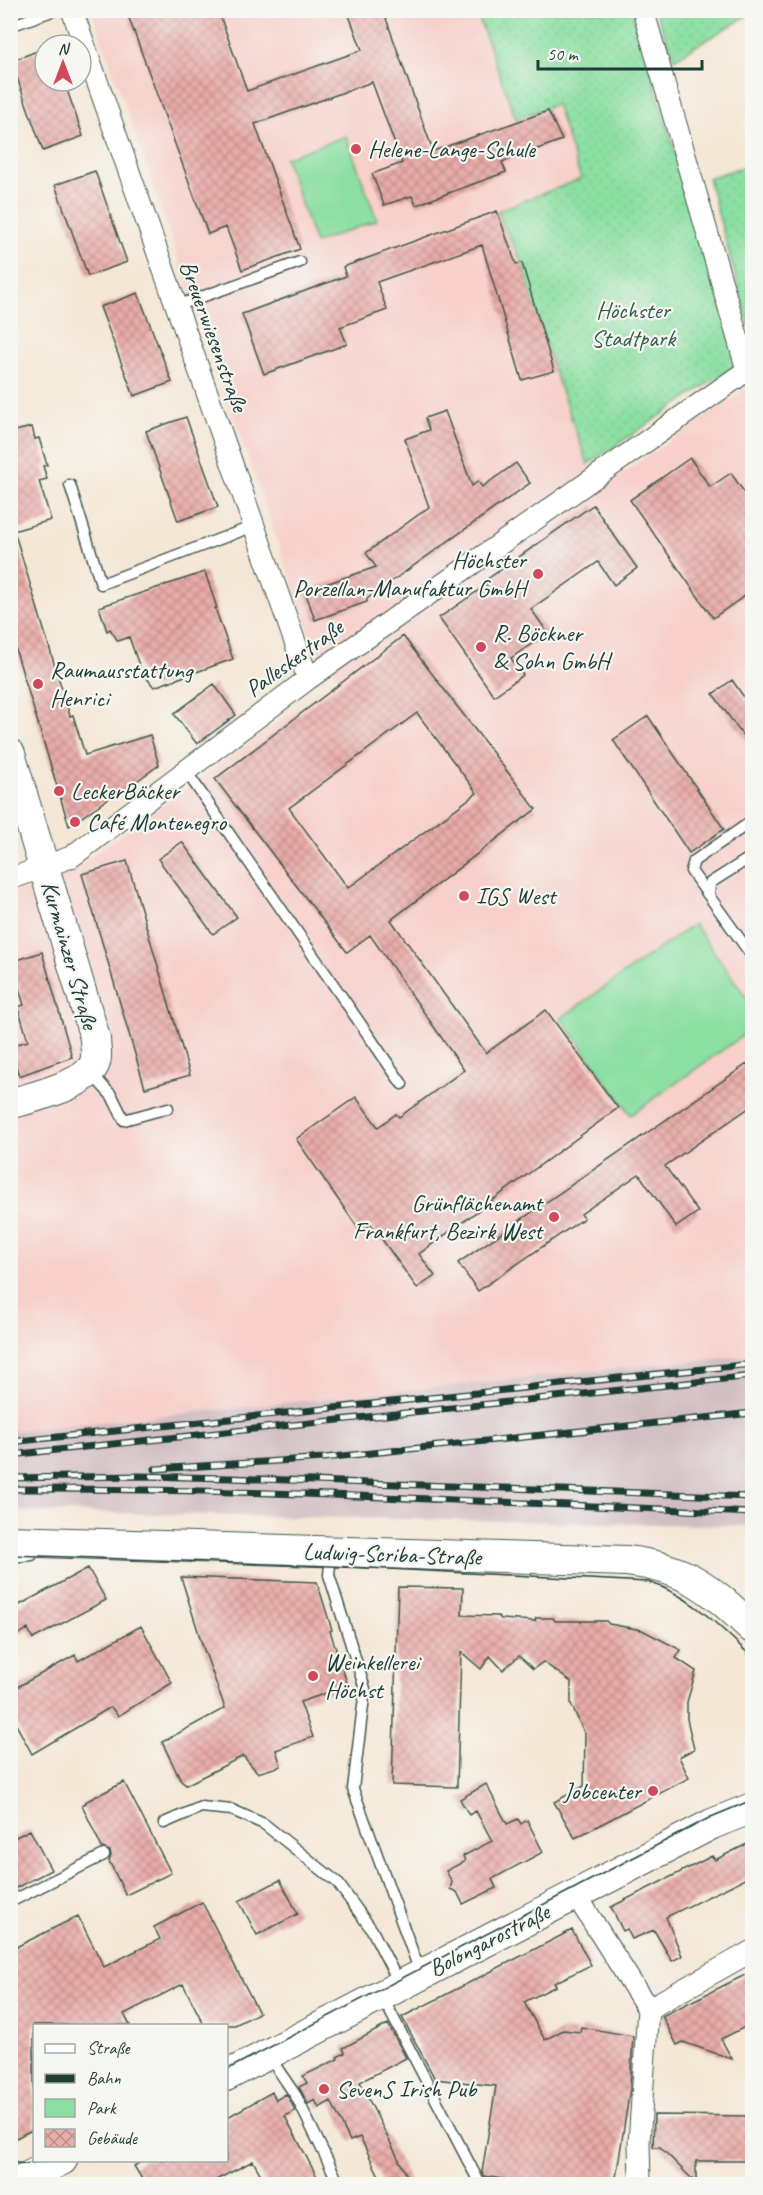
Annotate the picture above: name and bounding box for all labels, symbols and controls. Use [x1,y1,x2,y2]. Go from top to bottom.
north arrow [33,33,93,93]
scale bar [538,33,702,71]
text: N [58,39,71,59]
text: 50 m [547,43,580,65]
place label: Helene-Lange-Schule [368,134,537,164]
marker: Helene-Lange-Schule [349,142,363,156]
street label: Breuerwiesenstraße [173,256,256,418]
park label: Höchster Stadtpark [591,295,677,353]
place label: Höchster Porzellan-Manufaktur GmbH [293,545,529,603]
marker: Höchster Porzellan-Manufaktur GmbH [531,567,545,581]
street label: Palleskestraße [239,611,351,704]
place label: R. Böckner & Sohn GmbH [493,618,614,676]
marker: R. Böckner & Sohn GmbH [474,640,488,654]
place label: Raumausstattung Henrici [50,655,195,713]
marker: Raumausstattung Henrici [31,677,45,691]
place label: LeckerBäcker [71,776,182,806]
marker: LeckerBäcker [52,784,66,798]
place label: Café Montenegro [87,807,227,837]
marker: Café Montenegro [68,815,82,829]
street label: Kurmainzer Straße [35,877,106,1035]
place label: IGS West [476,881,558,911]
marker: IGS West [457,889,471,903]
place label: Grünflächenamt Frankfurt, Bezirk West [353,1188,544,1246]
marker: Grünflächenamt Frankfurt, Bezirk West [547,1210,561,1224]
street label: Ludwig-Scriba-Straße [302,1536,484,1572]
place label: Weinkellerei Höchst [325,1647,423,1705]
marker: Weinkellerei Höchst [306,1669,320,1683]
place label: Jobcenter [563,1776,643,1806]
marker: Jobcenter [646,1784,660,1798]
street label: Bolongarostraße [424,1896,556,1983]
legend [33,2024,228,2162]
text: Straße [87,2037,131,2059]
text: Bahn [87,2067,122,2089]
place label: SevenS Irish Pub [336,2074,478,2104]
marker: SevenS Irish Pub [317,2082,331,2096]
text: Park [87,2097,117,2119]
text: Gebäude [87,2127,138,2149]

